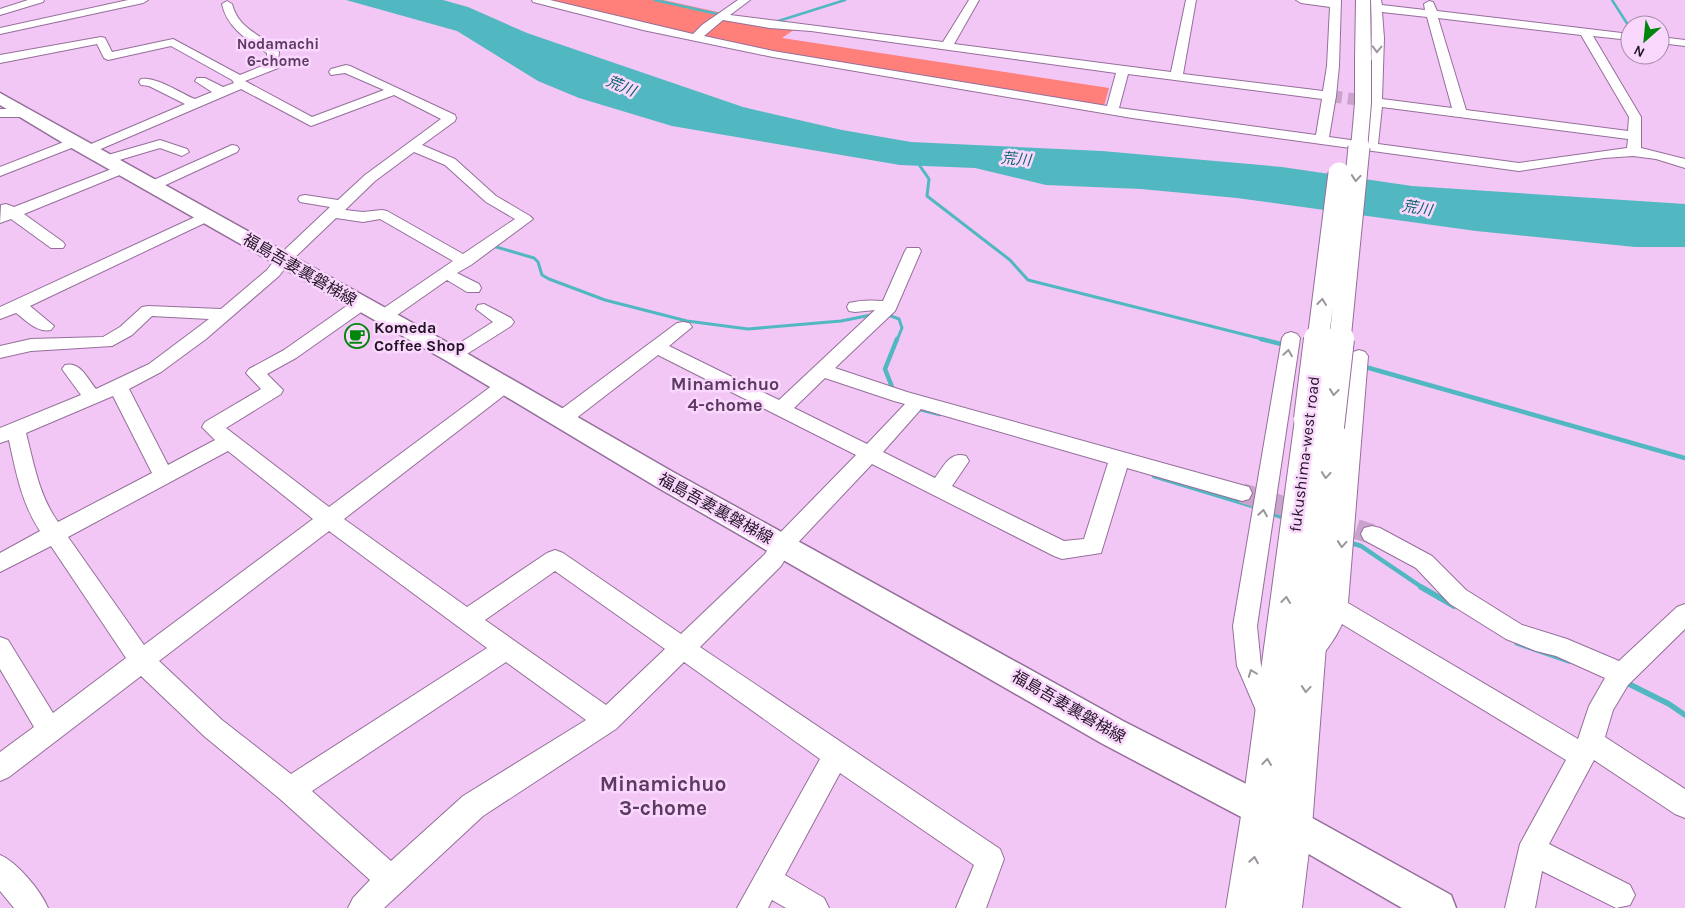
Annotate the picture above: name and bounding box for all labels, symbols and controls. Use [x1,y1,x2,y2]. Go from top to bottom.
north arrow [1620,15,1670,65]
district label: Nodamachi 6-chome [237,35,319,70]
text: N [1631,41,1648,61]
one-way arrow [1372,45,1383,53]
water label: 荒川 [604,72,640,101]
water label: 荒川 [1000,149,1034,169]
one-way arrow [1351,174,1362,182]
water label: 荒川 [1401,197,1435,220]
street label: 福島吾妻裏磐梯線 [240,229,360,310]
one-way arrow [1317,297,1327,306]
place label: Komeda Coffee Shop [374,318,465,355]
cafe icon: Komeda Coffee Shop [344,323,370,349]
one-way arrow [1283,348,1293,357]
district label: Minamichuo 4-chome [671,373,779,416]
street label: fukushima-west road [1286,375,1323,533]
one-way arrow [1329,388,1340,396]
street label: 福島吾妻裏磐梯線 [655,469,776,548]
one-way arrow [1321,472,1332,480]
one-way arrow [1257,509,1267,518]
one-way arrow [1337,540,1348,548]
one-way arrow [1280,596,1291,604]
street label: 福島吾妻裏磐梯線 [1009,666,1129,747]
one-way arrow [1248,670,1258,678]
one-way arrow [1300,686,1311,694]
one-way arrow [1261,757,1272,765]
district label: Minamichuo 3-chome [600,772,726,820]
one-way arrow [1248,855,1258,864]

